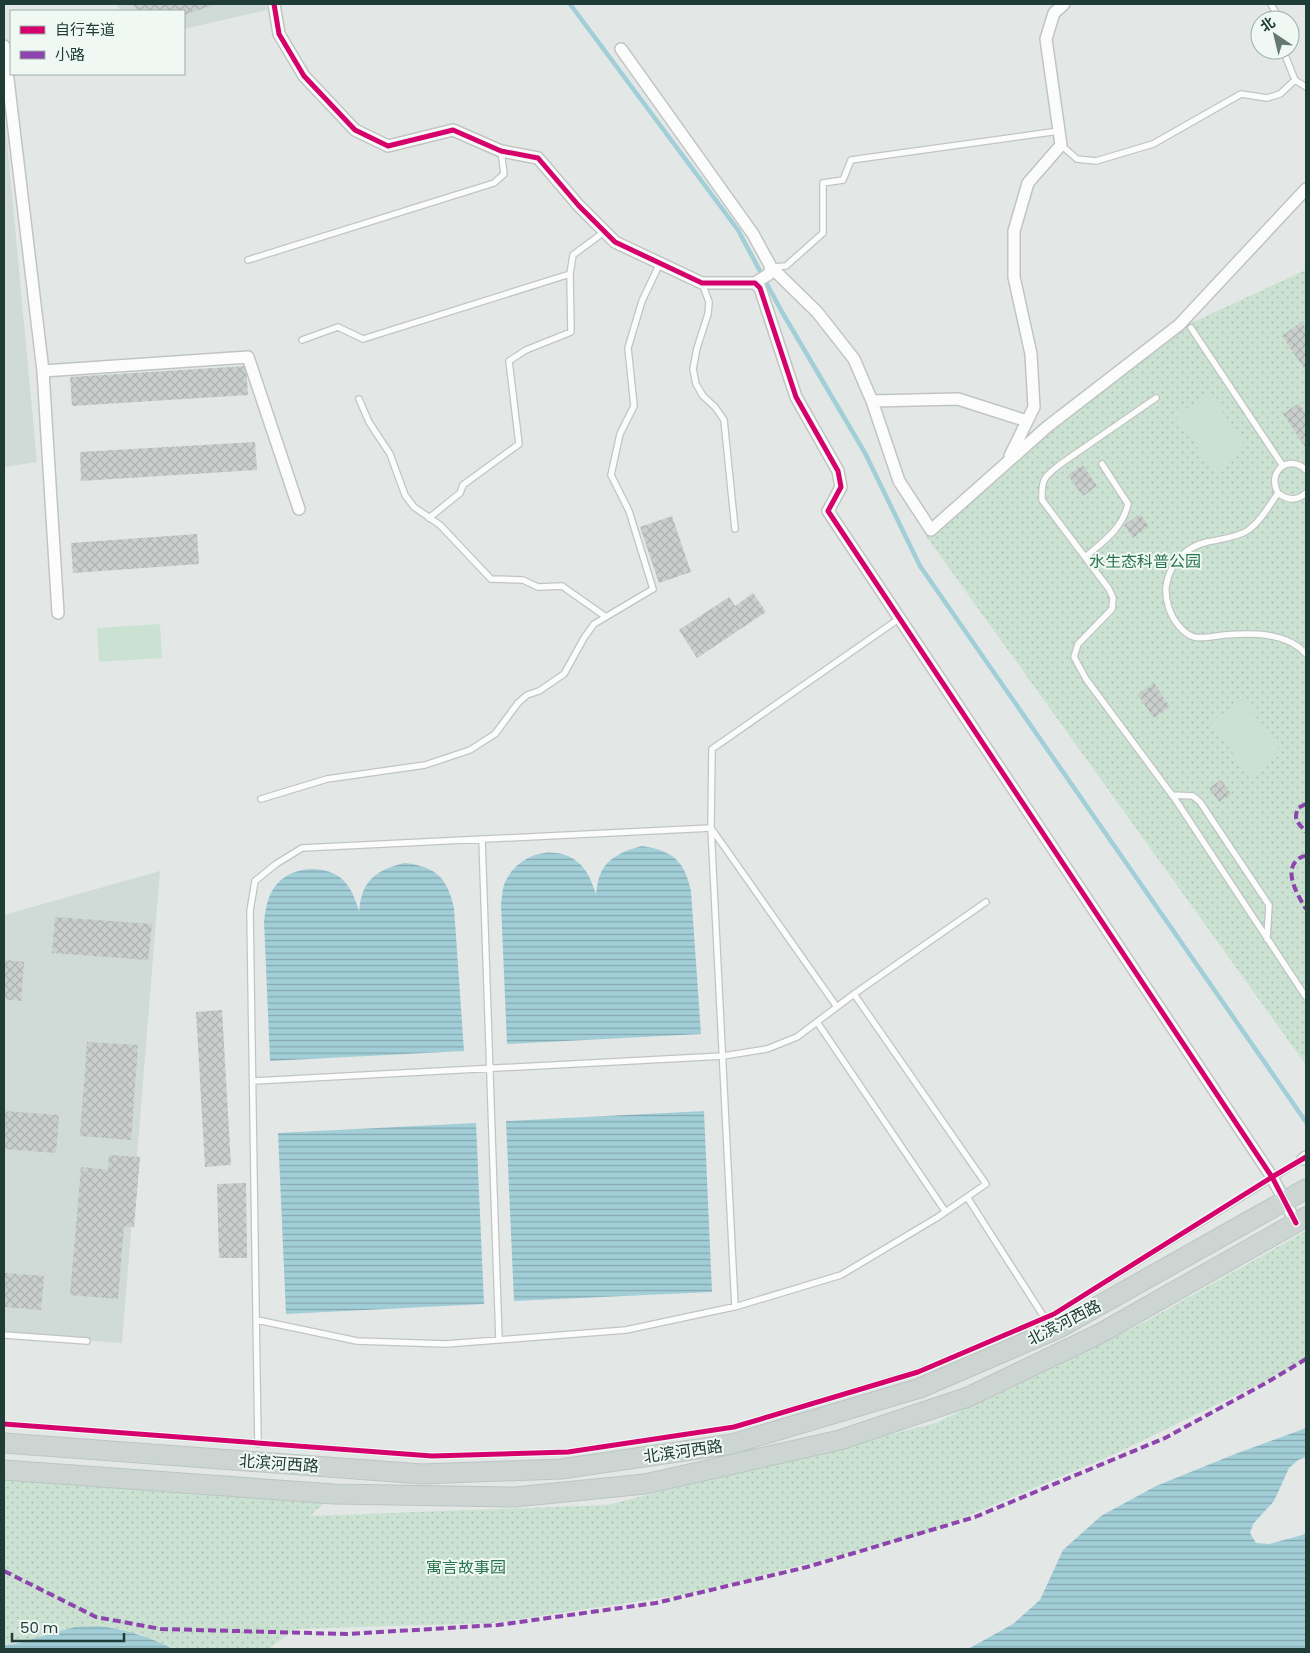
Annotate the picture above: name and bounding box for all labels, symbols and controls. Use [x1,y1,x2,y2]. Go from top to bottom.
legend [10,10,185,75]
north arrow [1250,10,1300,60]
text: 北 [1256,12,1279,37]
text: 自行车道 [55,19,115,40]
text: 小路 [55,44,85,65]
park label: 水生态科普公园 [1089,550,1201,573]
street label: 北滨河西路 [1023,1294,1105,1351]
street label: 北滨河西路 [642,1435,724,1468]
street label: 北滨河西路 [238,1449,320,1478]
park label: 寓言故事园 [426,1556,506,1579]
scale bar [12,1610,125,1642]
text: 50 m [20,1617,58,1638]

